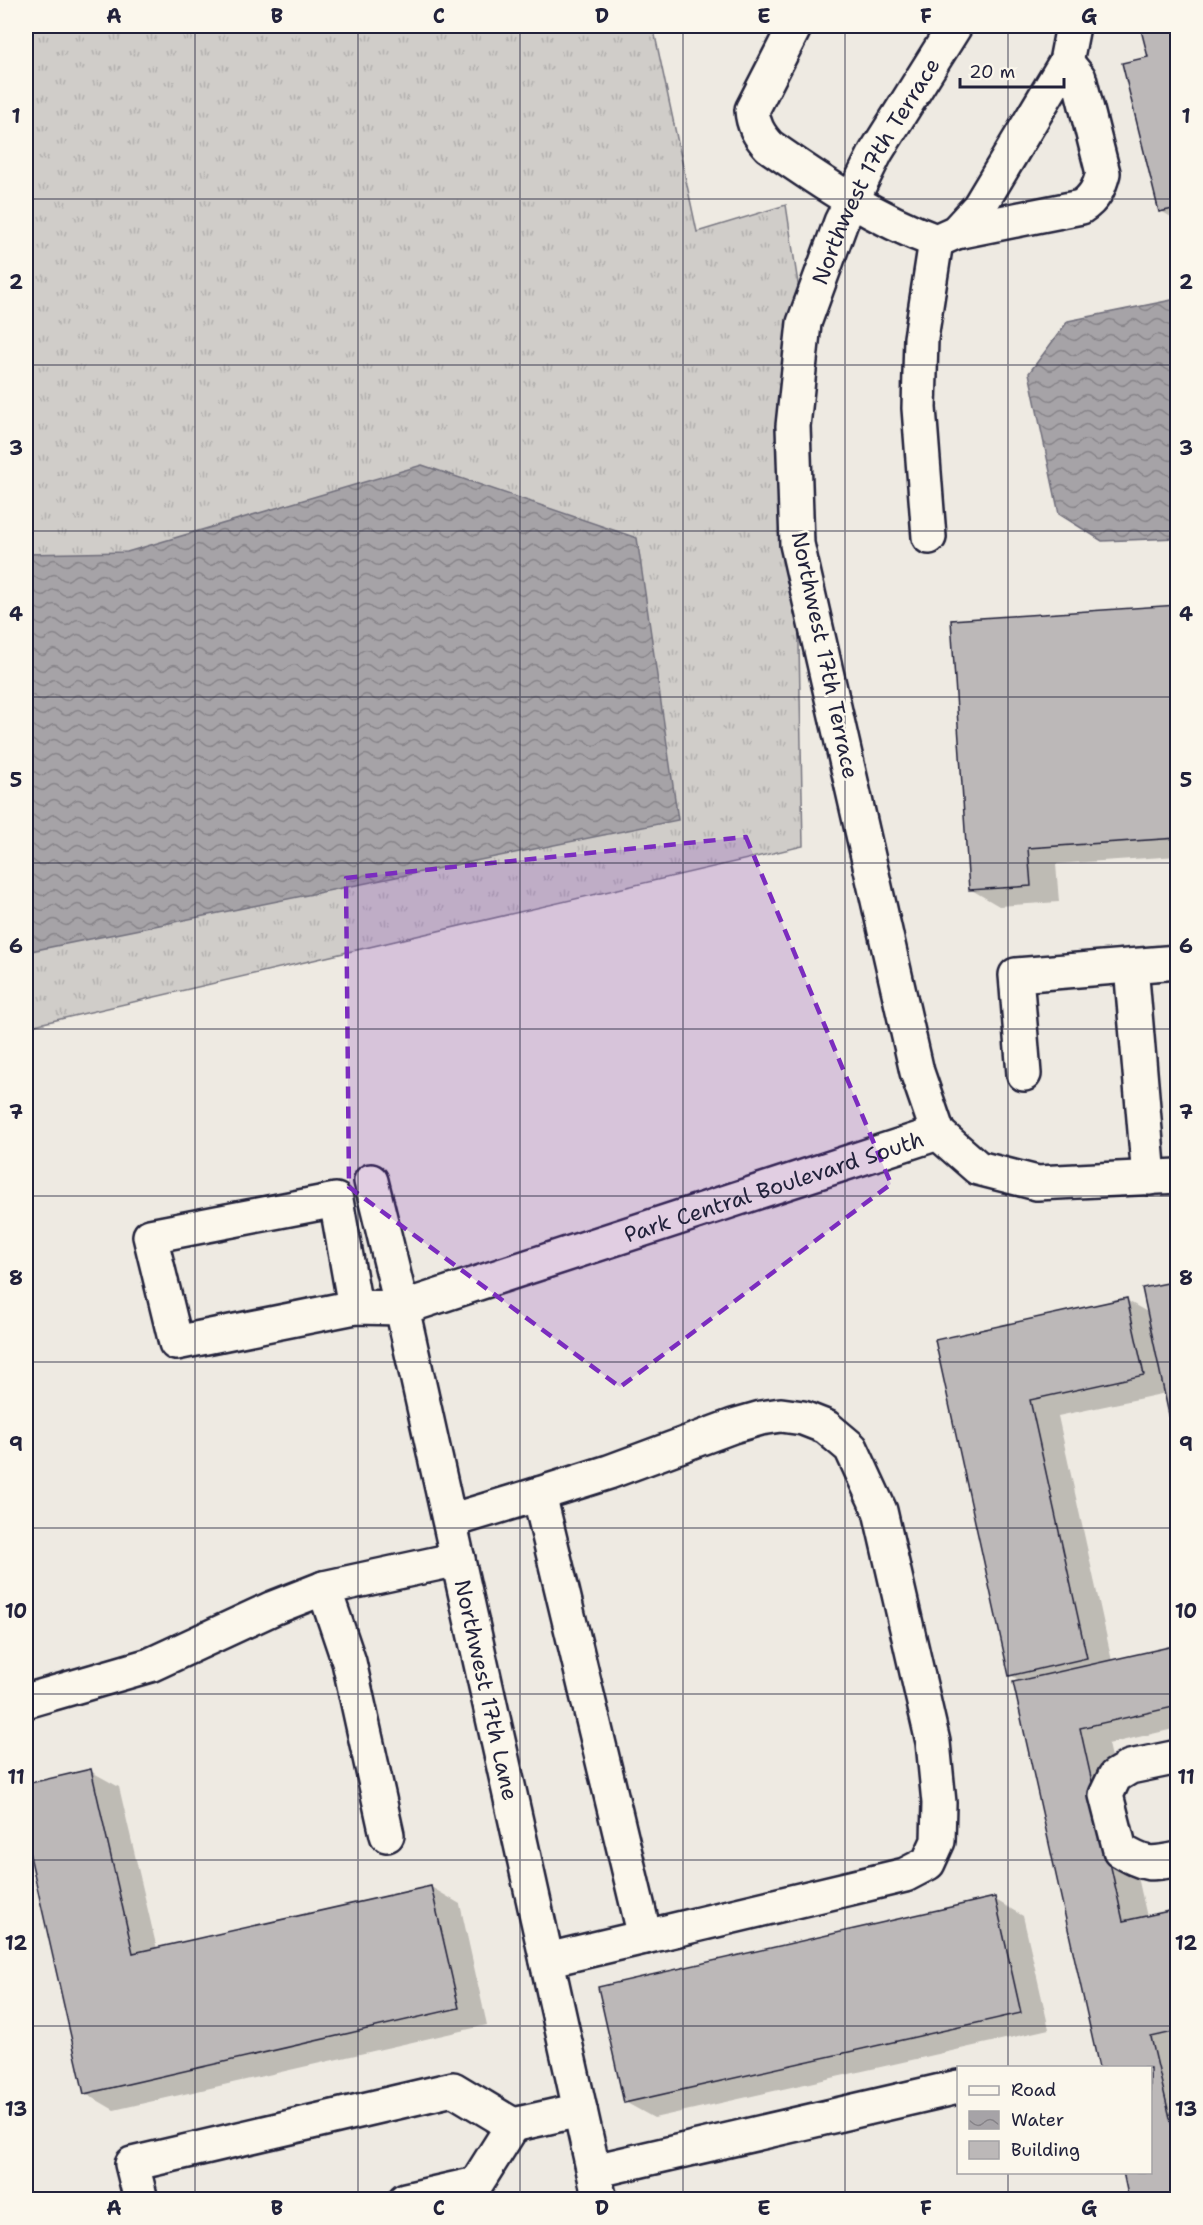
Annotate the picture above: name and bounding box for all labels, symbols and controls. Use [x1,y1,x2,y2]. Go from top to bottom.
text: A [106,3,122,29]
text: B [271,3,283,29]
text: C [433,3,445,29]
text: D [595,3,609,29]
text: E [757,3,771,29]
text: F [920,3,932,29]
text: G [1081,3,1097,29]
scale bar [960,51,1064,89]
street label: Northwest 17th Terrace [805,52,946,288]
text: 20 m [969,60,1015,84]
text: 1 [11,103,21,129]
text: 1 [1181,103,1191,129]
text: 2 [9,269,23,295]
text: 2 [1179,269,1193,295]
text: 3 [9,435,23,461]
text: 3 [1179,435,1193,461]
street label: Northwest 17th Terrace [785,529,865,781]
text: 4 [9,601,23,627]
text: 4 [1179,601,1193,627]
text: 5 [10,767,22,793]
text: 5 [1180,767,1192,793]
text: 6 [9,933,23,959]
text: 6 [1179,933,1193,959]
text: 7 [9,1099,23,1125]
text: 7 [1179,1099,1193,1125]
street label: Park Central Boulevard South [620,1124,927,1249]
text: 8 [9,1265,23,1291]
text: 8 [1179,1265,1193,1291]
text: 9 [9,1431,23,1457]
text: 9 [1179,1431,1193,1457]
street label: Northwest 17th Lane [448,1577,525,1803]
text: 10 [5,1598,27,1624]
text: 10 [1175,1598,1197,1624]
text: 11 [7,1764,25,1790]
text: 11 [1177,1764,1195,1790]
text: 12 [5,1930,27,1956]
text: 12 [1175,1930,1197,1956]
legend [957,2066,1152,2174]
text: Road [1011,2078,1056,2102]
text: 13 [5,2096,27,2122]
text: 13 [1175,2096,1197,2122]
text: Water [1011,2108,1064,2132]
text: Building [1011,2138,1080,2162]
text: A [106,2195,122,2221]
text: B [271,2195,283,2221]
text: C [433,2195,445,2221]
text: D [595,2195,609,2221]
text: E [757,2195,771,2221]
text: F [920,2195,932,2221]
text: G [1081,2195,1097,2221]

